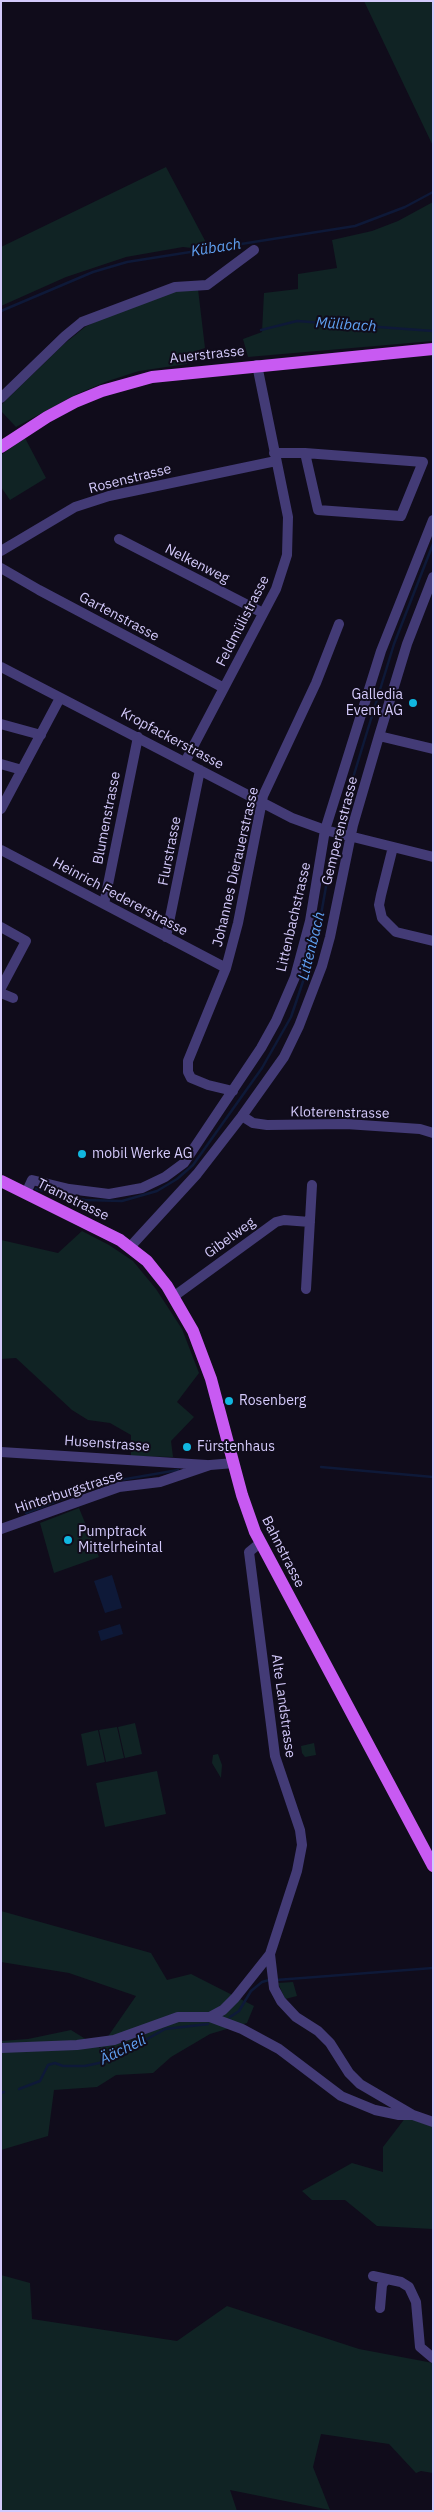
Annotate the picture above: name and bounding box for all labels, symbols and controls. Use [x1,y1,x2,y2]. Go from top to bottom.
water label: Kübach [190,235,242,261]
water label: Mülibach [315,314,377,336]
street label: Auerstrasse [169,343,245,367]
street label: Rosenstrasse [87,461,173,497]
street label: Nelkenweg [162,541,232,587]
street label: Feldmülistrasse [213,573,273,669]
street label: Gartenstrasse [76,589,162,645]
place label: Galledia Event AG [346,687,403,720]
marker: Galledia Event AG [407,697,419,709]
street label: Kropfackerstrasse [118,705,226,773]
street label: Blumenstrasse [90,770,124,866]
street label: Gemperenstrasse [318,775,362,887]
street label: Johannes Dierauerstrasse [209,785,263,949]
street label: Flurstrasse [155,815,185,887]
street label: Heinrich Federerstrasse [50,854,190,940]
street label: Littenbachstrasse [273,861,315,973]
water label: Littenbach [295,910,329,982]
street label: Kloterenstrasse [290,1104,390,1122]
place label: mobil Werke AG [92,1146,193,1162]
marker: mobil Werke AG [76,1148,88,1160]
street label: Tramstrasse [34,1175,112,1225]
street label: Gibelweg [201,1214,259,1262]
place label: Rosenberg [239,1393,306,1409]
marker: Rosenberg [223,1395,235,1407]
street label: Husenstrasse [64,1433,150,1455]
place label: Fürstenhaus [197,1439,275,1455]
marker: Fürstenhaus [181,1441,193,1453]
street label: Hinterburgstrasse [13,1467,125,1517]
street label: Bahnstrasse [258,1513,308,1591]
place label: Pumptrack Mittelrheintal [78,1524,162,1556]
marker: Pumptrack Mittelrheintal [62,1534,74,1546]
street label: Alte Landstrasse [267,1653,299,1759]
water label: Äächeli [97,2031,149,2069]

